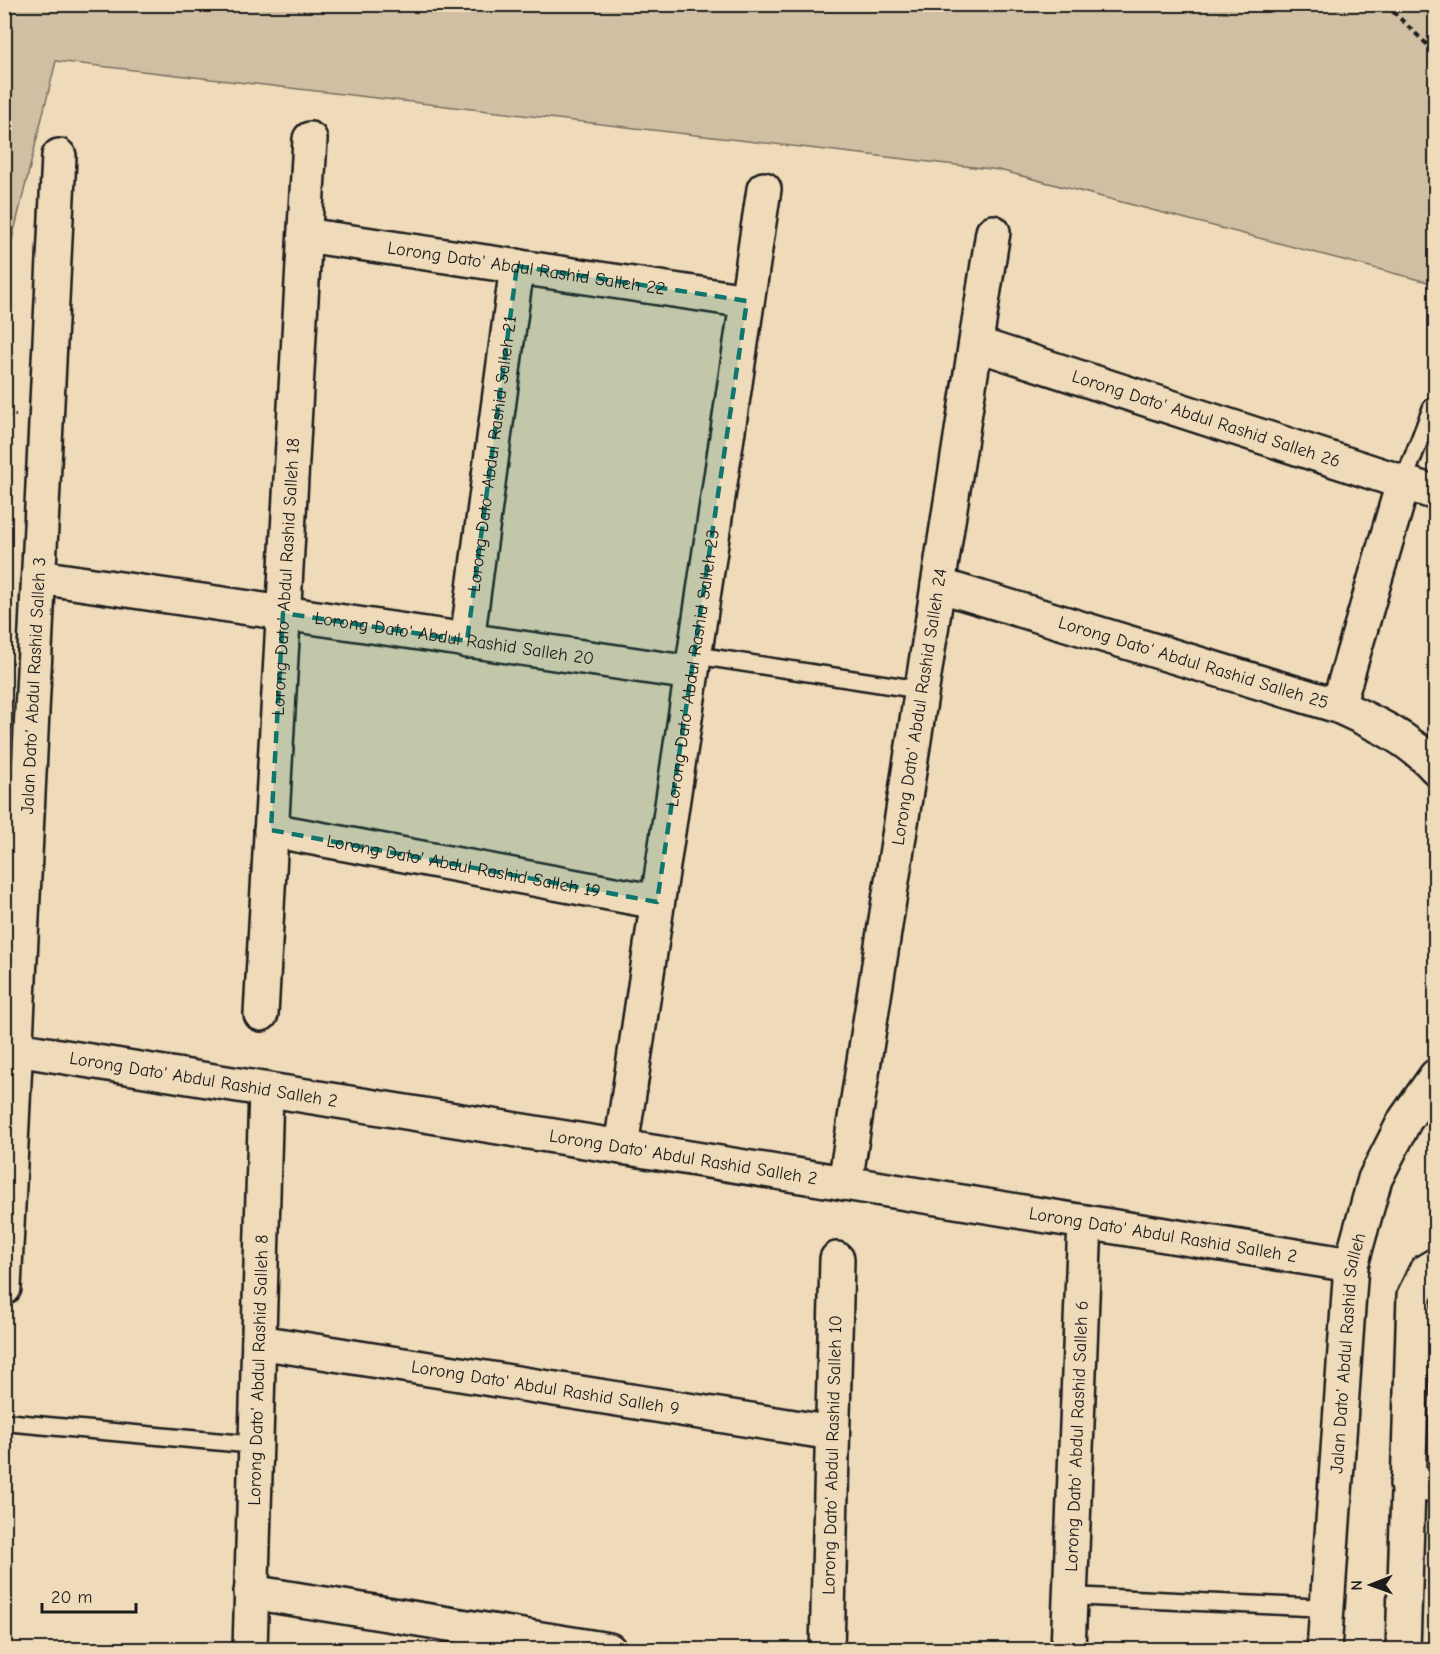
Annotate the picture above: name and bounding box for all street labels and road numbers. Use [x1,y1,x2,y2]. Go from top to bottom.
street label: Lorong Dato' Abdul Rashid Salleh 22 [386,237,667,300]
street label: Lorong Dato' Abdul Rashid Salleh 21 [464,314,521,593]
street label: Lorong Dato' Abdul Rashid Salleh 26 [1069,366,1343,472]
street label: Lorong Dato' Abdul Rashid Salleh 18 [268,437,304,716]
street label: Lorong Dato' Abdul Rashid Salleh 23 [662,528,724,809]
street label: Jalan Dato' Abdul Rashid Salleh 3 [17,557,50,815]
street label: Lorong Dato' Abdul Rashid Salleh 24 [888,567,952,847]
street label: Lorong Dato' Abdul Rashid Salleh 20 [313,608,596,670]
street label: Lorong Dato' Abdul Rashid Salleh 25 [1056,612,1331,714]
street label: Lorong Dato' Abdul Rashid Salleh 19 [325,831,602,902]
street label: Lorong Dato' Abdul Rashid Salleh 2 [68,1048,339,1112]
street label: Lorong Dato' Abdul Rashid Salleh 2 [548,1125,819,1189]
street label: Lorong Dato' Abdul Rashid Salleh 2 [1027,1203,1299,1267]
street label: Jalan Dato' Abdul Rashid Salleh [1326,1230,1371,1474]
street label: Lorong Dato' Abdul Rashid Salleh 8 [244,1234,273,1506]
street label: Lorong Dato' Abdul Rashid Salleh 6 [1061,1300,1093,1572]
street label: Lorong Dato' Abdul Rashid Salleh 10 [818,1315,847,1595]
street label: Lorong Dato' Abdul Rashid Salleh 9 [410,1356,681,1420]

